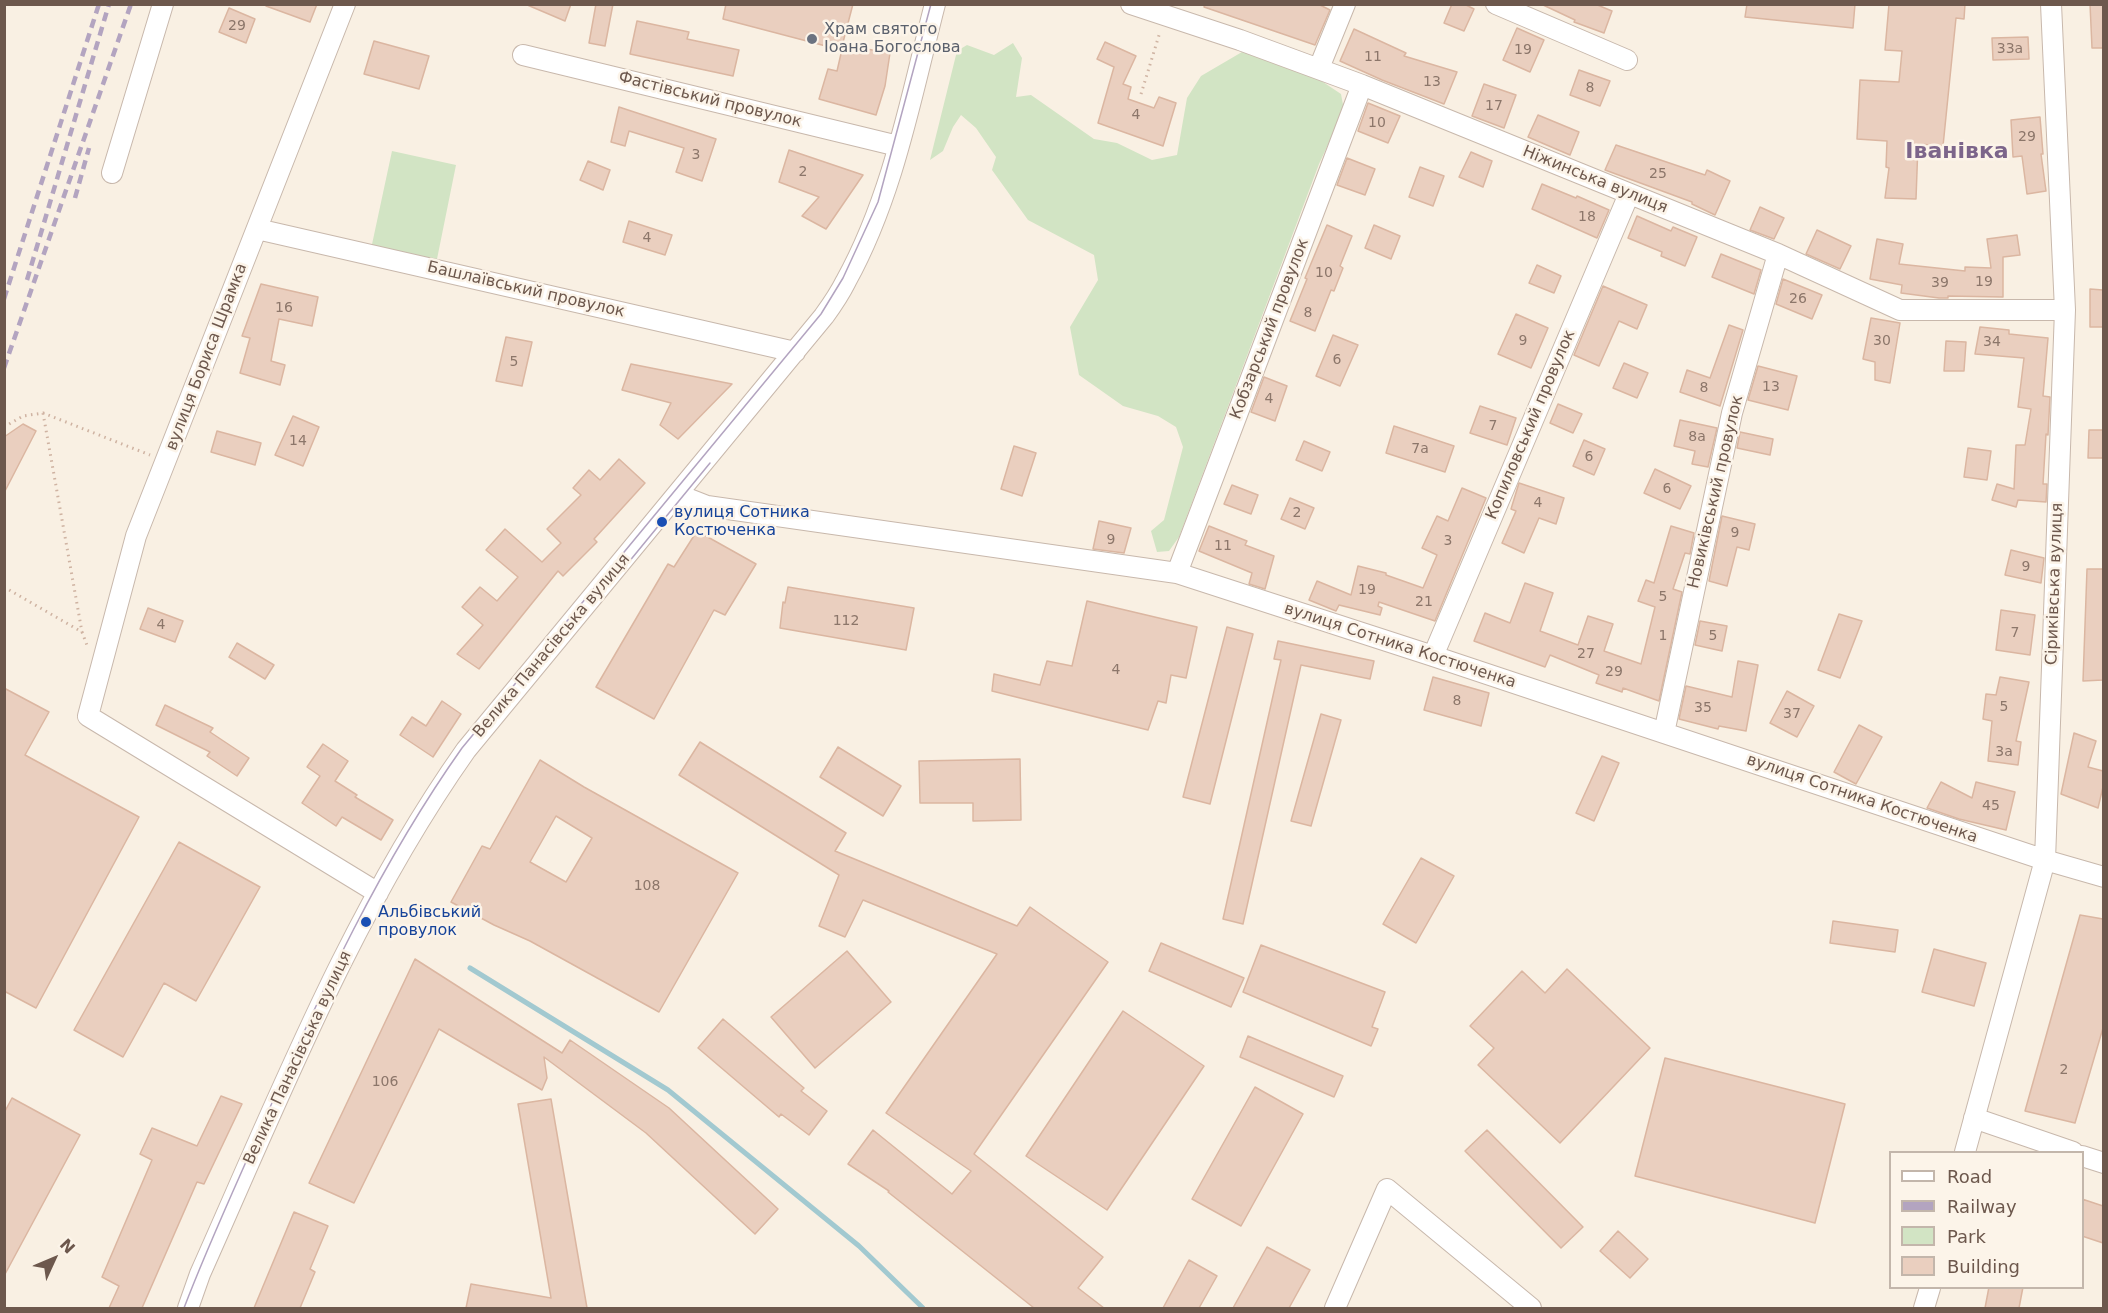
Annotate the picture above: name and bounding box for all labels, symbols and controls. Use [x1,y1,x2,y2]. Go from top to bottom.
house number: 29 [228,18,246,34]
place label: Храм святого Іоана Богослова [824,20,961,58]
marker: Храм святого Іоана Богослова [805,32,819,46]
house number: 33а [1997,41,2023,57]
house number: 19 [1514,42,1532,58]
house number: 11 [1364,49,1382,65]
street label: Фастівський провулок [616,68,804,132]
house number: 13 [1423,74,1441,90]
house number: 8 [1586,80,1594,96]
house number: 17 [1485,98,1503,114]
house number: 4 [1132,107,1140,123]
house number: 10 [1368,115,1386,131]
house number: 29 [2018,129,2036,145]
district label: Іванівка [1905,139,2009,165]
street label: Ніжинська вулиця [1520,142,1670,218]
house number: 3 [692,147,700,163]
house number: 2 [799,164,807,180]
house number: 25 [1649,166,1667,182]
house number: 18 [1578,209,1596,225]
house number: 4 [643,230,651,246]
street label: Кобзарський провулок [1227,236,1313,422]
street label: Башлаївський провулок [425,258,627,322]
street label: вулиця Бориса Шрамка [162,261,252,453]
house number: 10 [1315,265,1333,281]
house number: 19 [1975,274,1993,290]
house number: 39 [1931,275,1949,291]
house number: 26 [1789,291,1807,307]
house number: 16 [275,300,293,316]
house number: 8 [1304,305,1312,321]
street label: Копиловський провулок [1482,327,1580,523]
house number: 9 [1519,333,1527,349]
house number: 30 [1873,333,1891,349]
house number: 34 [1983,334,2001,350]
house number: 6 [1333,352,1341,368]
house number: 5 [510,354,518,370]
house number: 13 [1762,379,1780,395]
house number: 8 [1700,380,1708,396]
house number: 4 [1265,391,1273,407]
street label: Новиківський провулок [1684,393,1748,591]
house number: 7 [1489,418,1497,434]
house number: 8а [1688,429,1706,445]
house number: 14 [289,433,307,449]
house number: 7а [1411,441,1429,457]
house number: 6 [1585,449,1593,465]
house number: 6 [1663,481,1671,497]
house number: 4 [1534,495,1542,511]
street label: Сіриківська вулиця [2043,502,2067,666]
place label: вулиця Сотника Костюченка [674,503,810,541]
house number: 2 [1293,505,1301,521]
marker: вулиця Сотника Костюченка [655,515,669,529]
house number: 9 [1731,525,1739,541]
house number: 9 [1107,532,1115,548]
house number: 3 [1444,533,1452,549]
house number: 11 [1214,538,1232,554]
street label: Велика Панасівська вулиця [470,550,634,742]
house number: 9 [2022,559,2030,575]
house number: 19 [1358,582,1376,598]
house number: 5 [1659,589,1667,605]
house number: 21 [1415,594,1433,610]
street label: вулиця Сотника Костюченка [1282,599,1518,693]
house number: 112 [833,613,859,629]
house number: 4 [157,617,165,633]
house number: 7 [2011,625,2019,641]
house number: 1 [1659,628,1667,644]
house number: 5 [1709,628,1717,644]
house number: 27 [1577,646,1595,662]
house number: 4 [1112,662,1120,678]
house number: 29 [1605,664,1623,680]
house number: 8 [1453,693,1461,709]
house number: 5 [2000,699,2008,715]
house number: 35 [1694,700,1712,716]
house number: 37 [1783,706,1801,722]
house number: 3а [1995,744,2013,760]
street label: вулиця Сотника Костюченка [1744,750,1980,848]
house number: 45 [1982,798,2000,814]
house number: 108 [634,878,660,894]
place label: Альбівський провулок [378,903,481,941]
marker: Альбівський провулок [359,915,373,929]
street label: Велика Панасівська вулиця [240,948,356,1168]
house number: 2 [2060,1062,2068,1078]
house number: 106 [372,1074,398,1090]
legend [1889,1151,2084,1289]
text: Road [1947,1166,1992,1187]
text: Railway [1947,1196,2017,1217]
text: Park [1947,1226,1986,1247]
north arrow [24,1229,84,1289]
text: N [56,1235,79,1258]
text: Building [1947,1256,2020,1277]

